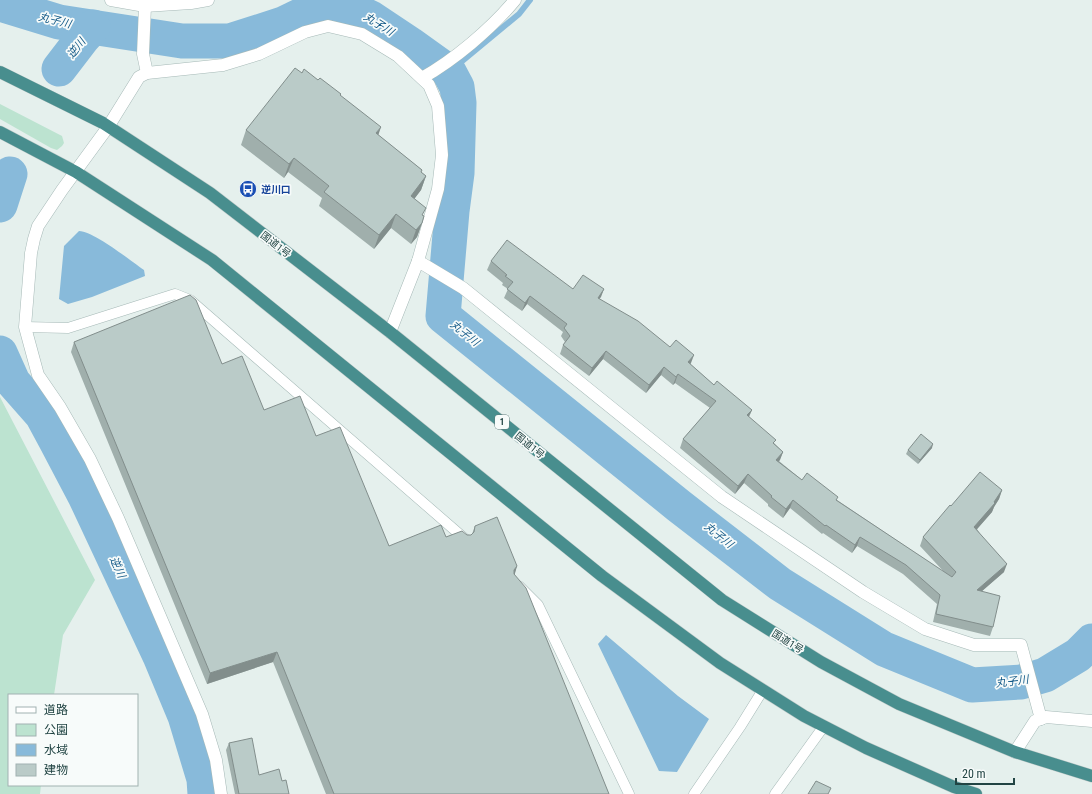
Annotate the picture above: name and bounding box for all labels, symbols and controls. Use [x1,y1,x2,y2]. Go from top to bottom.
water label: 丸子川 [37,10,73,31]
water label: 丸子川 [361,10,397,39]
water label: 逆川 [64,35,89,61]
bus stop icon: 逆川口 [238,179,258,199]
place label: 逆川口 [261,184,291,195]
street label: 国道1号 [259,229,293,259]
water label: 丸子川 [448,318,482,349]
road number: 1 [495,415,509,429]
street label: 国道1号 [513,430,547,461]
water label: 丸子川 [702,520,736,551]
water label: 逆川 [107,554,129,581]
street label: 国道1号 [770,628,805,655]
water label: 丸子川 [995,673,1030,690]
legend [8,694,138,786]
text: 道路 [44,703,68,717]
text: 公園 [44,723,68,737]
text: 水域 [44,743,68,757]
scale bar [956,760,1014,786]
text: 建物 [44,763,68,777]
text: 20 m [962,767,986,781]

